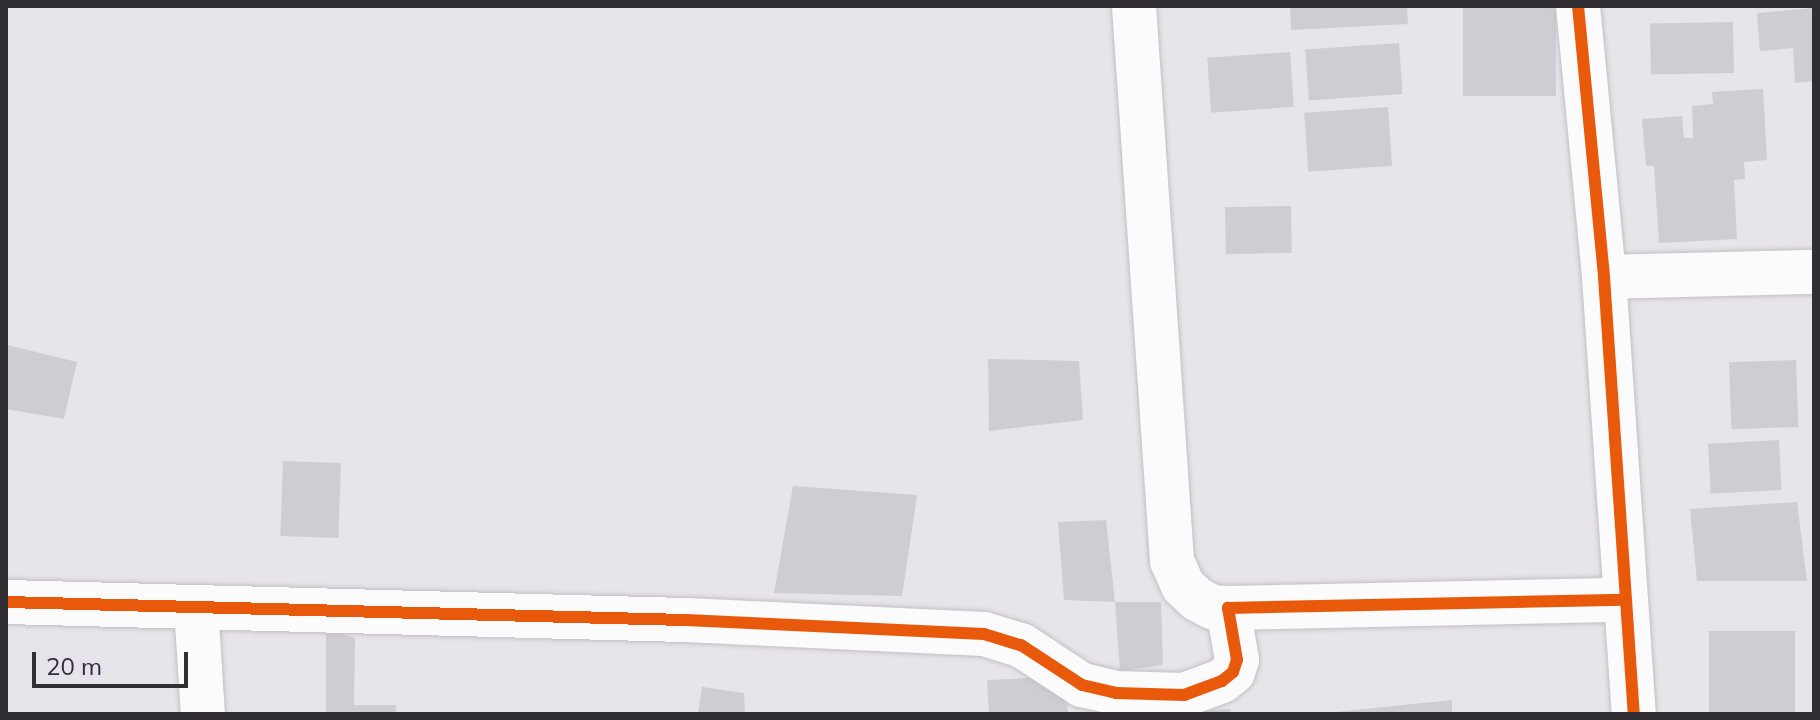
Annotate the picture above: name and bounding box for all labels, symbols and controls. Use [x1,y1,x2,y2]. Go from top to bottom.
scale bar [36,636,192,686]
text: 20 m [46,651,102,681]

